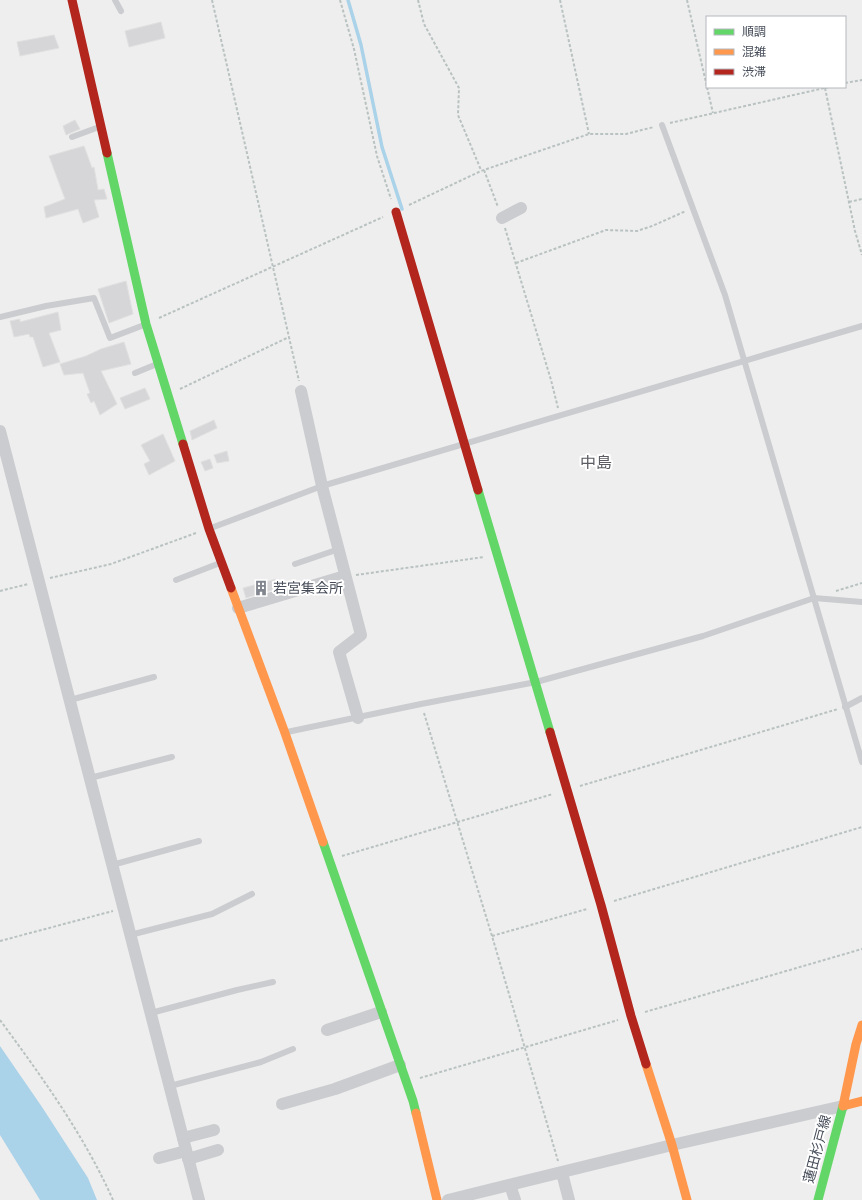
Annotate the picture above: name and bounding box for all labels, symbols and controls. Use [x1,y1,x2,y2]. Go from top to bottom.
legend [706,16,846,88]
text: 順調 [742,25,766,39]
text: 混雑 [742,45,766,59]
text: 渋滞 [742,65,766,79]
district label: 中島 [580,453,612,472]
building icon: 若宮集会所 [252,579,270,597]
place label: 若宮集会所 [273,580,343,596]
street label: 蓮田杉戸線 [800,1113,834,1185]

